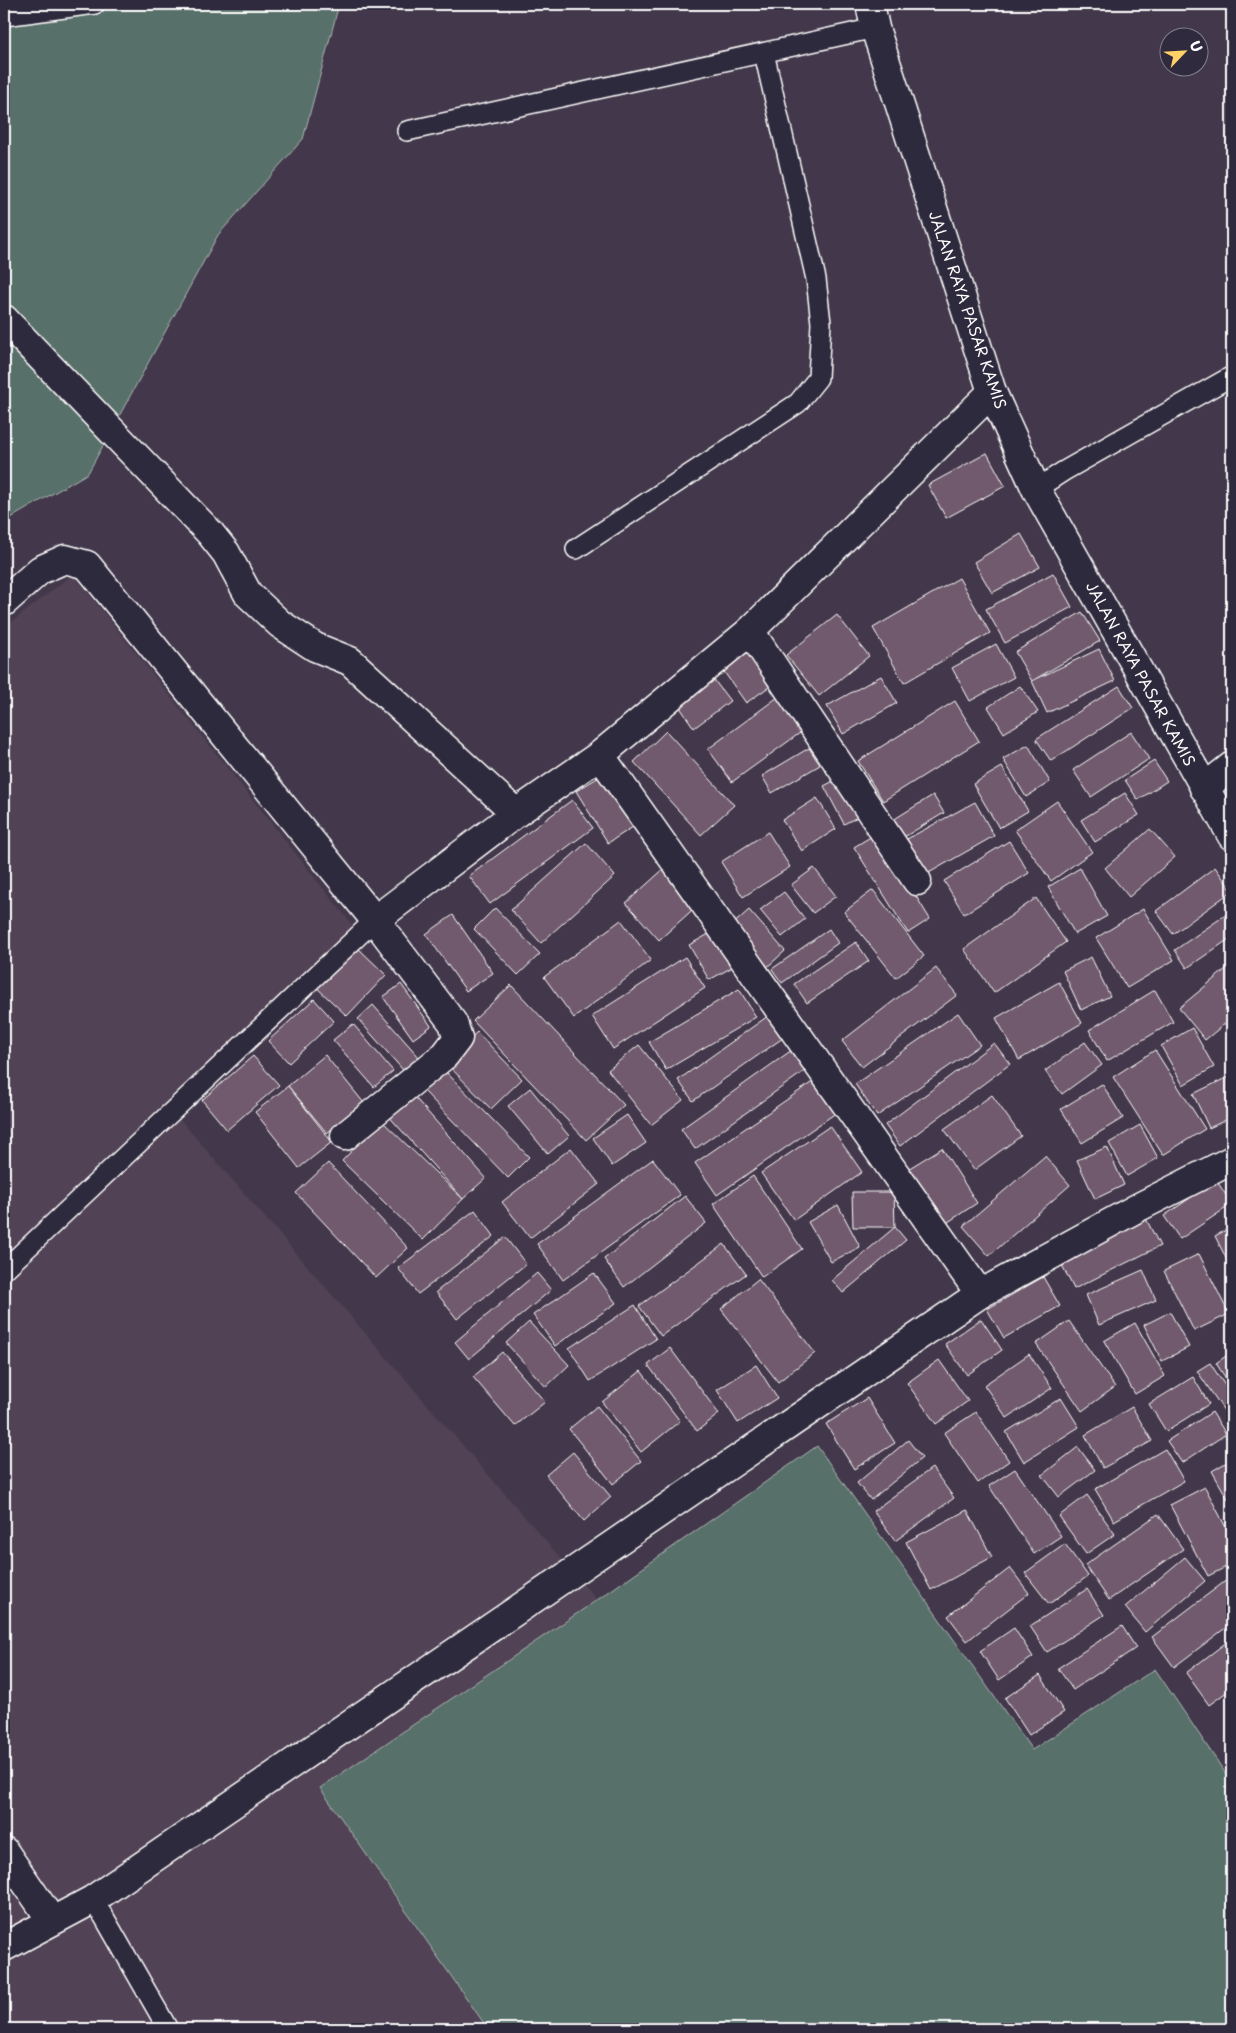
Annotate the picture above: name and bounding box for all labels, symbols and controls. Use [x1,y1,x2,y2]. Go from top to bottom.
north arrow [1158,28,1208,78]
text: U [1184,37,1208,56]
street label: JALAN RAYA PASAR KAMIS [924,207,1013,412]
street label: JALAN RAYA PASAR KAMIS [1081,577,1202,770]

